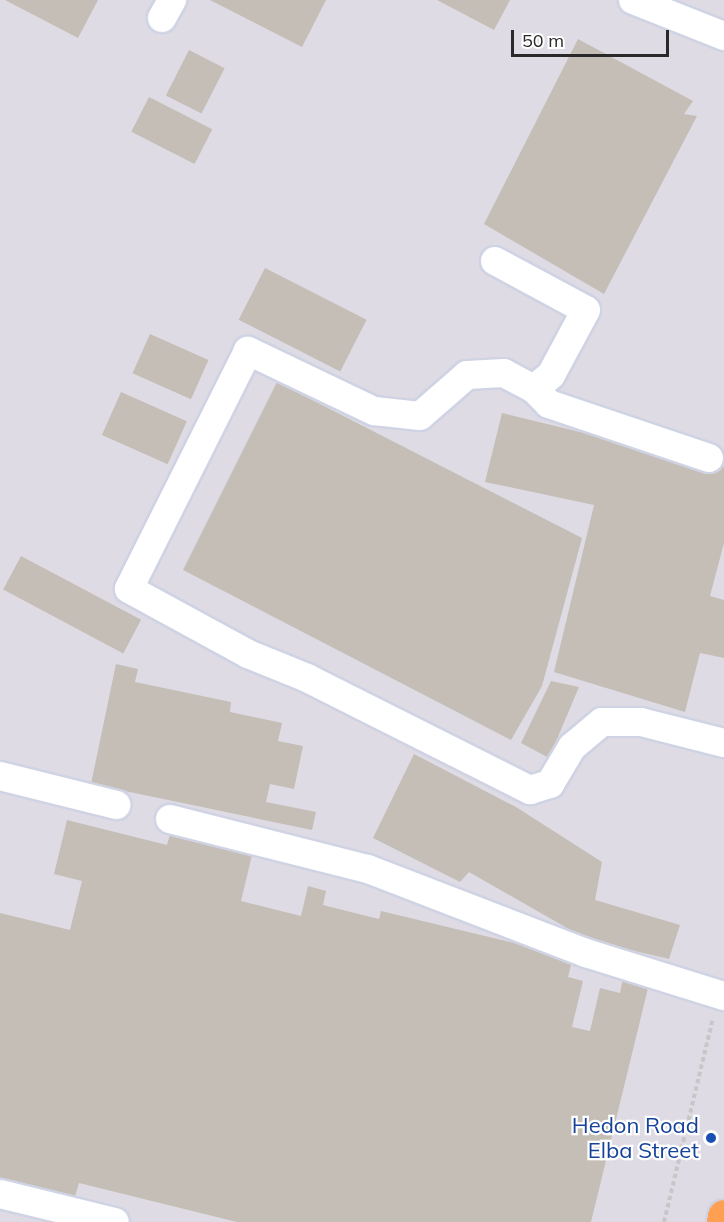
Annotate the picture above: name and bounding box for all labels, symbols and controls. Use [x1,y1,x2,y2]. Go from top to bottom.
scale bar [514,18,672,56]
text: 50 m [522,29,564,52]
place label: Hedon Road Elba Street [572,1112,699,1164]
marker: Hedon Road Elba Street [704,1131,718,1145]

